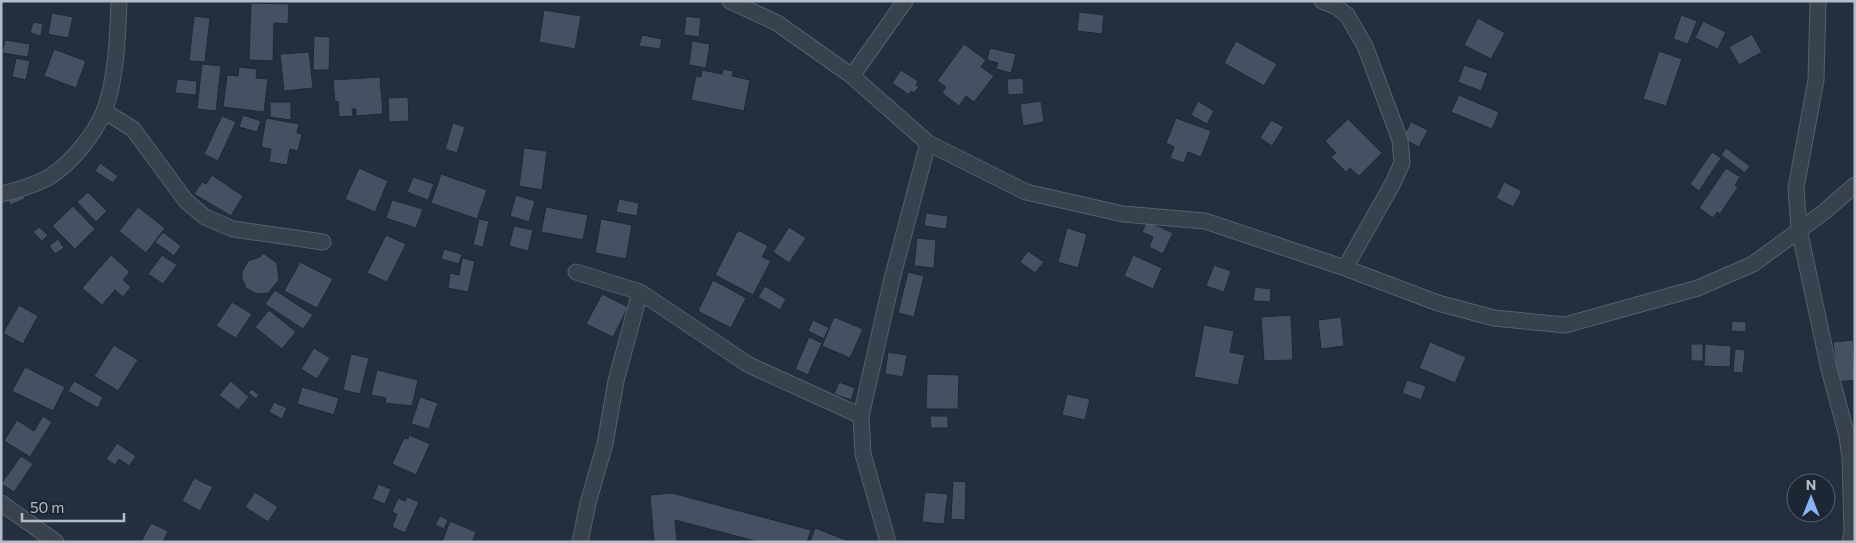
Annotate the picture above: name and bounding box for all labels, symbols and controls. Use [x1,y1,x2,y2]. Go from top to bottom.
north arrow [1786,473,1836,523]
text: N [1806,476,1816,493]
scale bar [22,490,125,522]
text: 50 m [30,498,64,516]

